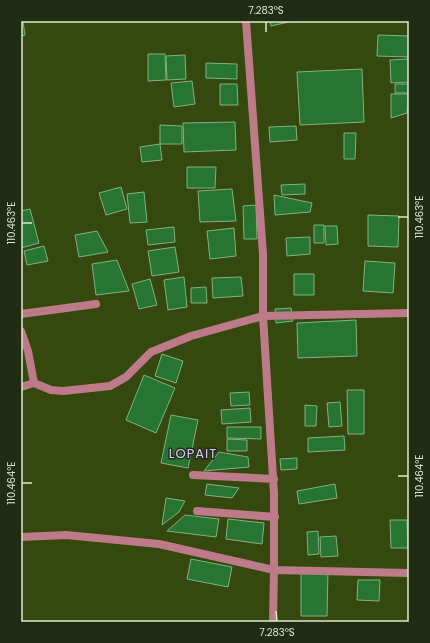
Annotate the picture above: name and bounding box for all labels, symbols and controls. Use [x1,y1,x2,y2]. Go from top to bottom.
text: 7.283°S [248,3,284,18]
text: 110.463°E [412,196,427,238]
text: 110.463°E [4,202,19,244]
district label: LOPAIT [169,444,217,463]
text: 110.464°E [412,455,427,497]
text: 110.464°E [4,462,19,504]
text: 7.283°S [259,625,295,640]

